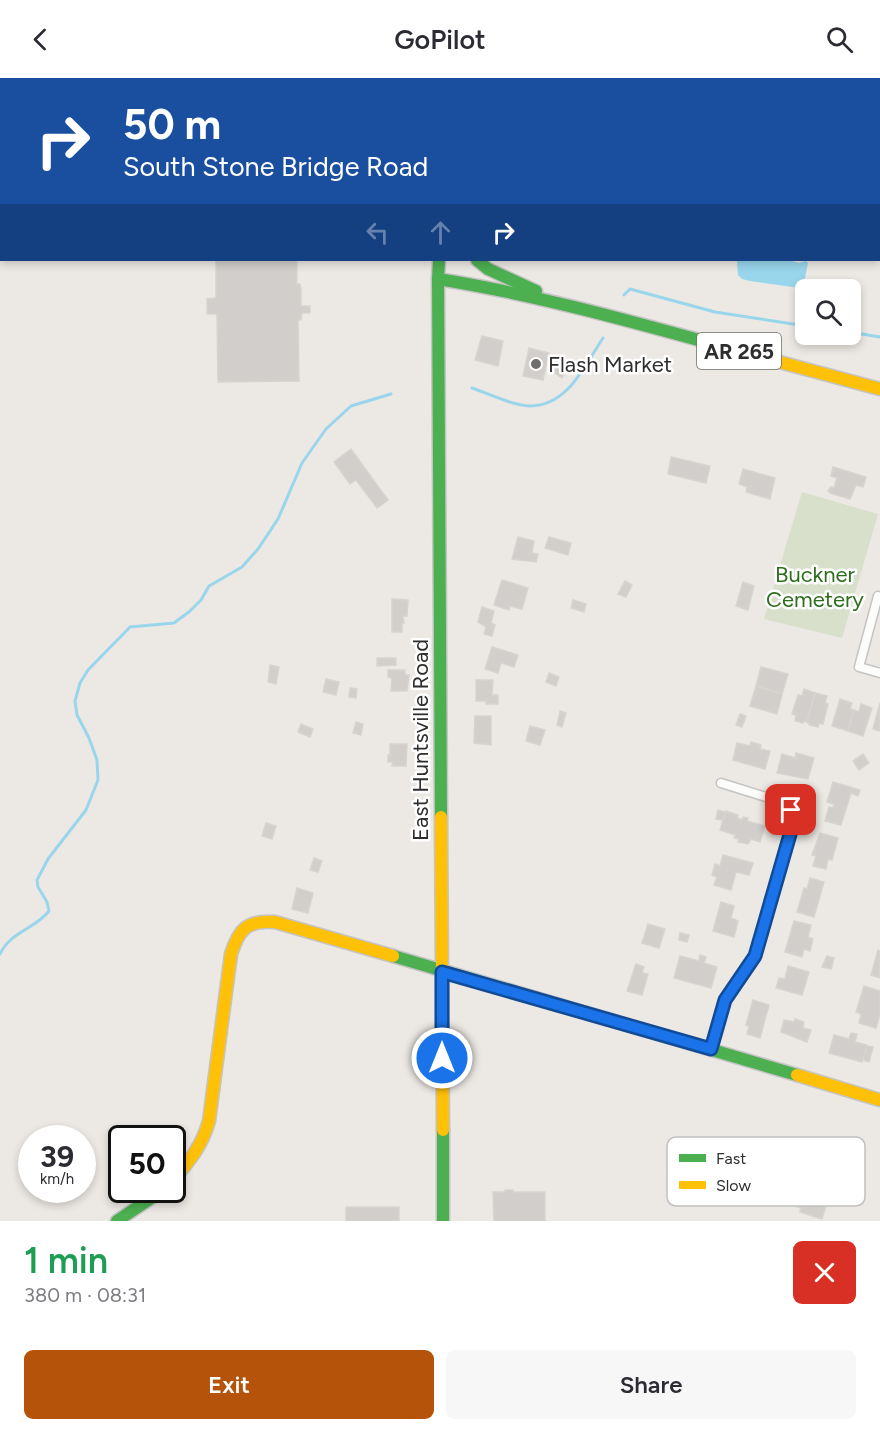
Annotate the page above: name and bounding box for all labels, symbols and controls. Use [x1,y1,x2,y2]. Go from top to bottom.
icon: back [24,23,57,56]
text: GoPilot [394,23,486,56]
icon: search [823,23,856,56]
text: 50 m [123,99,221,150]
icon: right [24,102,102,180]
text: South Stone Bridge Road [123,150,428,183]
icon: left [361,216,394,249]
icon: ahead [424,216,457,249]
icon: right [487,216,520,249]
map controls [795,279,861,345]
button: search [795,279,861,345]
road number: AR 265 [697,333,781,369]
place label: Flash Market [548,351,672,378]
marker: Flash Market [529,357,543,371]
park label: Buckner Cemetery [766,561,864,613]
street label: East Huntsville Road [407,639,434,841]
pin [765,784,816,835]
icon: arrive [774,793,807,826]
position arrow [410,1026,474,1090]
speed limit sign: 50 [108,1125,186,1203]
legend [667,1137,865,1206]
text: 39 [40,1138,74,1175]
text: Fast [716,1149,746,1168]
text: km/h [40,1170,74,1188]
text: Slow [716,1176,751,1195]
text: 1 min [24,1239,108,1282]
button: close [793,1241,856,1304]
text: 380 m · 08:31 [24,1283,146,1307]
button: Exit [24,1350,434,1419]
button: Share [446,1350,856,1419]

